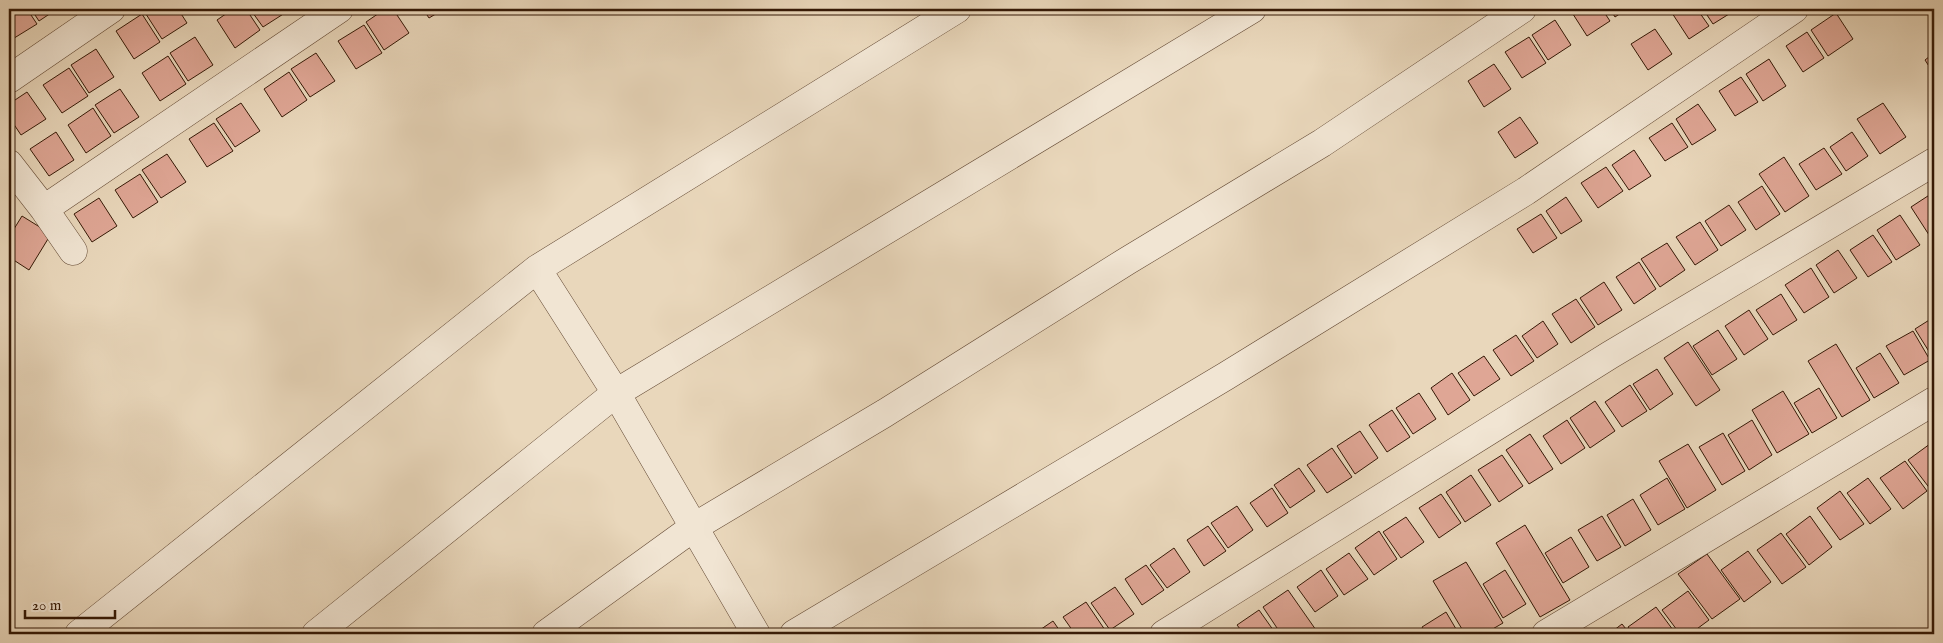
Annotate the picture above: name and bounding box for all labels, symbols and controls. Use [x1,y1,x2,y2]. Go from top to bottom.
scale bar [25,588,115,620]
text: 20 m [32,596,62,615]

